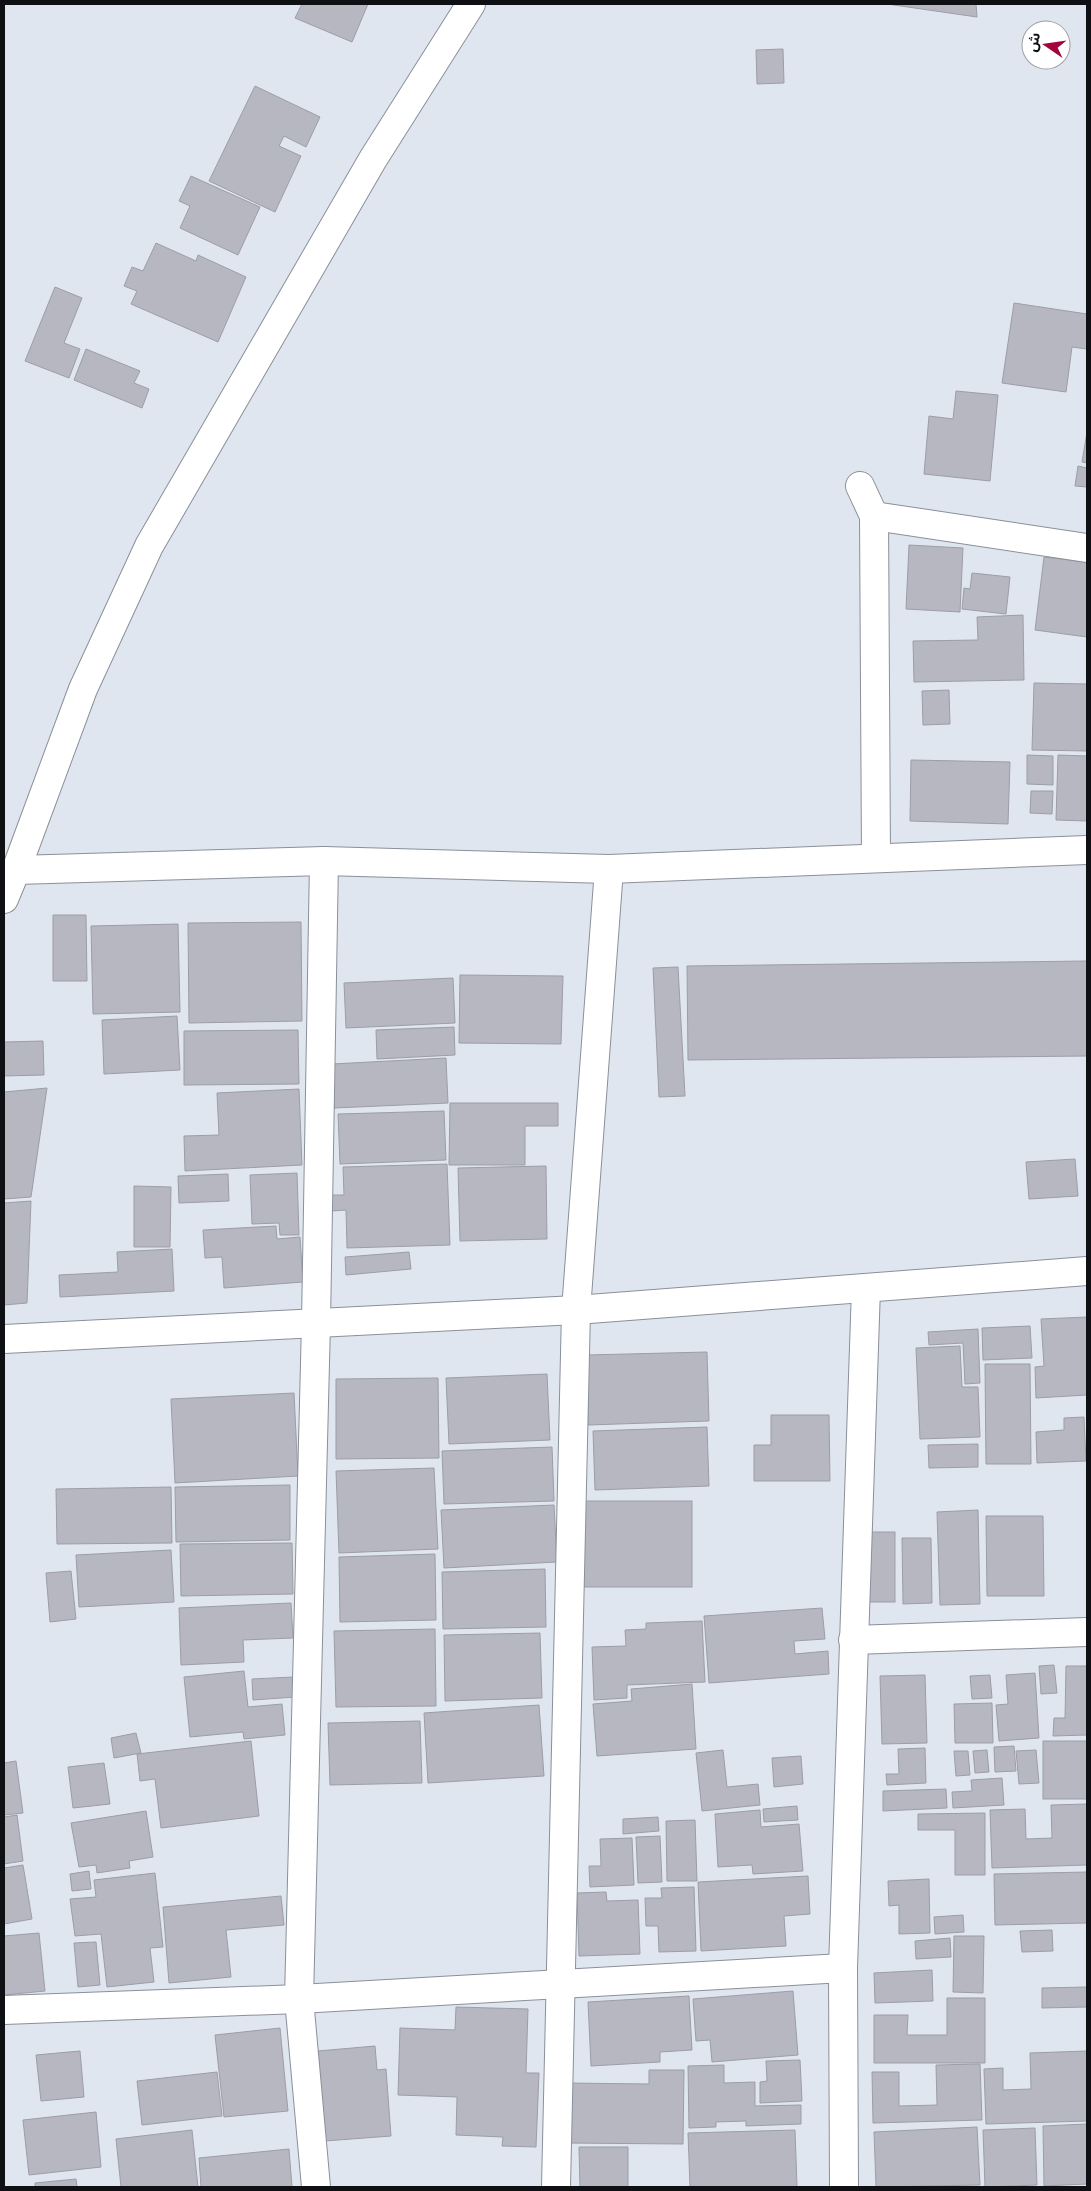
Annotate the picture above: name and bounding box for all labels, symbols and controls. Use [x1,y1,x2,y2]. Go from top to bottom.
north arrow [1021,20,1071,70]
text: ش [1023,31,1044,53]

